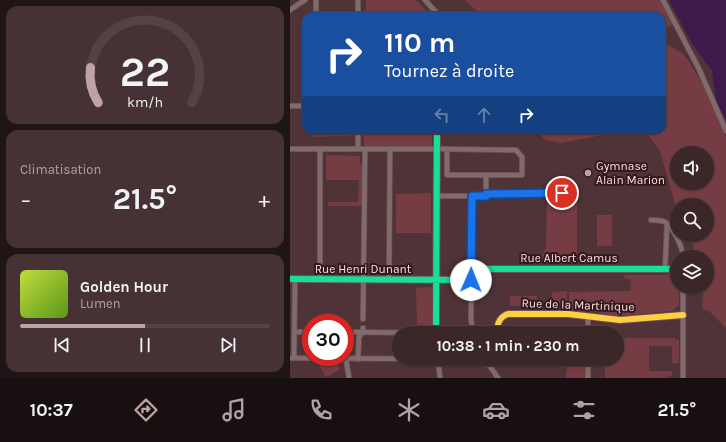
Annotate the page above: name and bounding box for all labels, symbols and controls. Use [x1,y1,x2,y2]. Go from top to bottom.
text: 110 m [384,26,455,59]
icon: right [318,28,370,80]
text: 22 [120,48,170,96]
text: Tournez à droite [384,60,514,82]
text: km/h [127,94,163,111]
icon: left [431,104,453,126]
icon: ahead [473,104,495,126]
icon: right [515,104,537,126]
map controls [670,146,714,294]
button: sound [670,146,714,190]
place label: Gymnase Alain Marion [596,159,665,187]
text: Climatisation [20,162,101,177]
marker: Gymnase Alain Marion [583,168,593,178]
pin [545,176,579,210]
text: 21.5° [113,181,177,217]
icon: arrive [551,182,573,204]
text: − [20,187,32,213]
text: + [258,187,270,213]
button: search [670,198,714,242]
button: layers [670,250,714,294]
street label: Rue Albert Camus [520,251,618,265]
position arrow [450,259,492,301]
street label: Rue Henri Dunant [315,262,412,276]
text: Golden Hour [80,278,168,296]
text: Lumen [80,296,121,311]
street label: Rue de la Martinique [521,296,635,314]
speed limit sign: 30 [302,314,354,366]
icon: previous [51,334,73,356]
icon: pause [134,334,156,356]
icon: next [217,334,239,356]
text: 10:38 · 1 min · 230 m [436,337,580,355]
icon: directions [132,396,160,424]
icon: music [220,396,248,424]
icon: phone [307,396,335,424]
icon: climate [395,396,423,424]
icon: car [482,396,510,424]
icon: filters [570,396,598,424]
text: 10:37 [30,399,73,421]
text: 21.5° [658,399,696,421]

